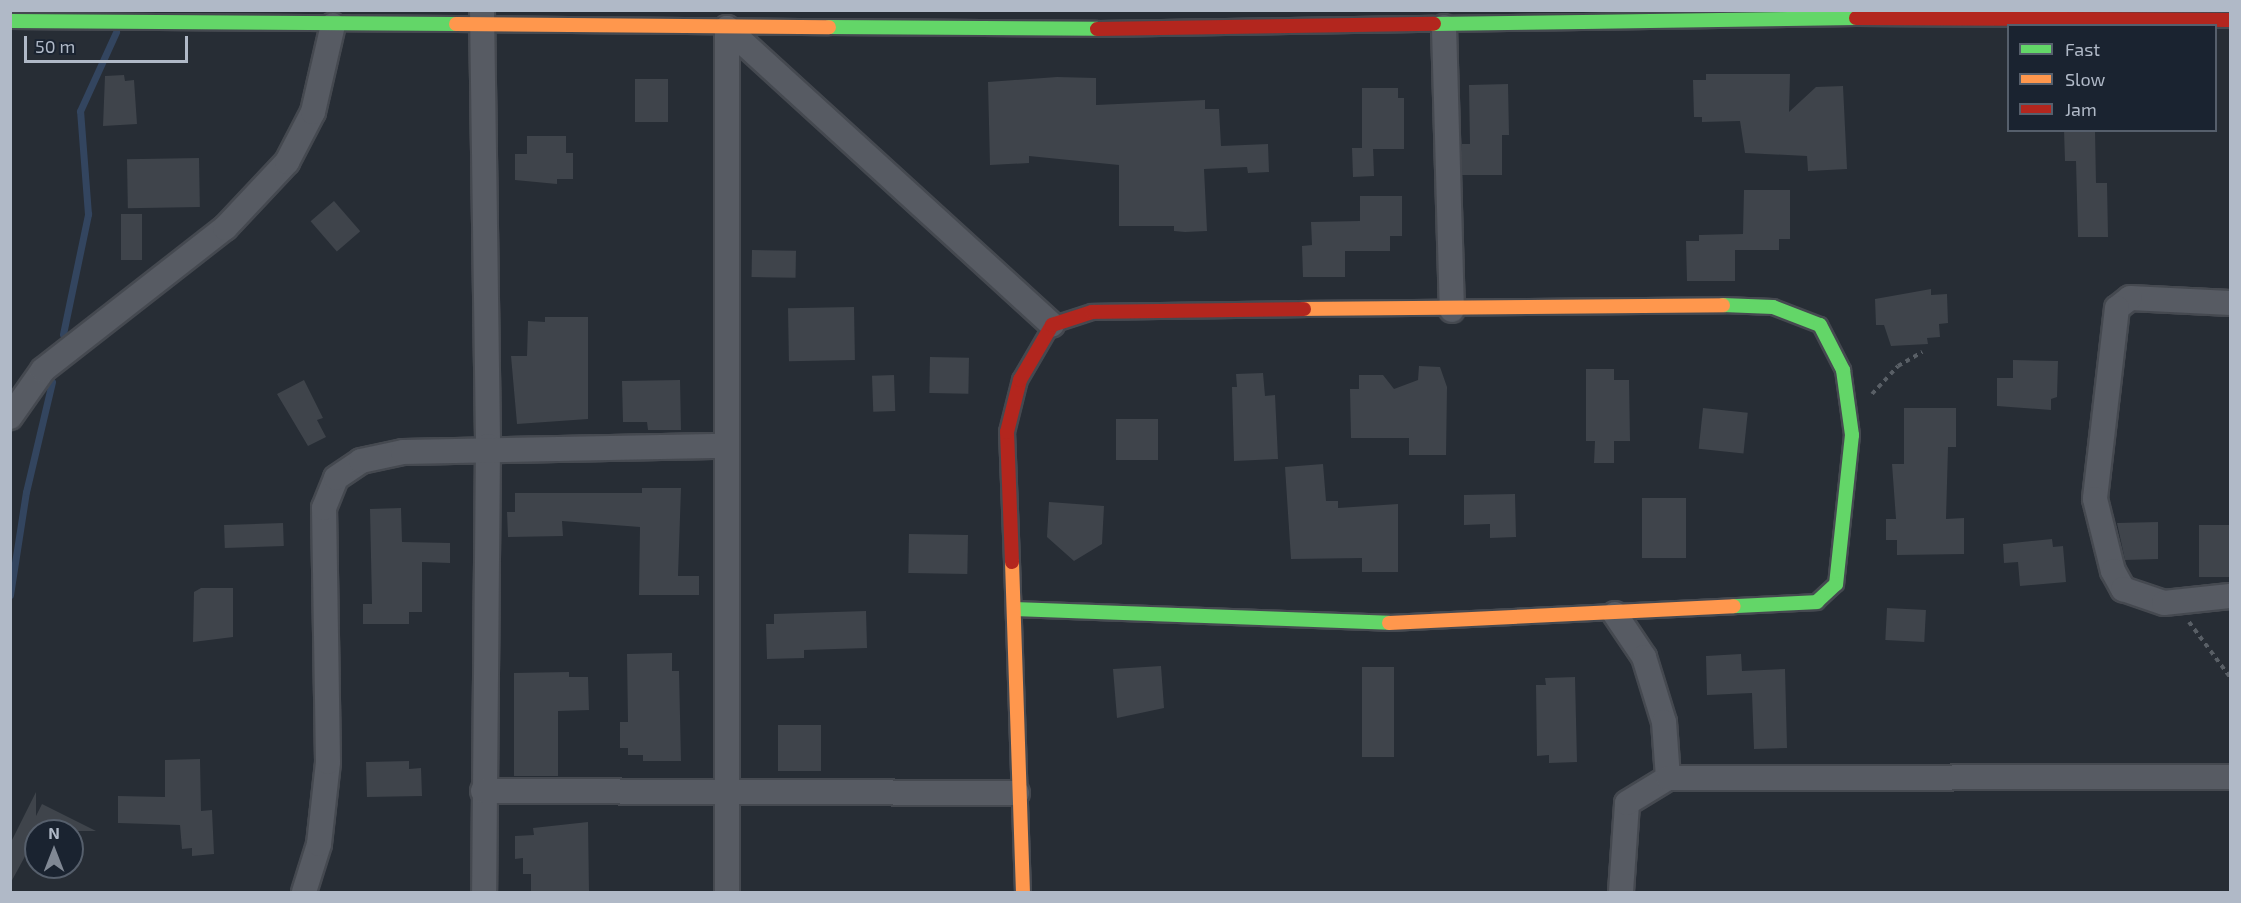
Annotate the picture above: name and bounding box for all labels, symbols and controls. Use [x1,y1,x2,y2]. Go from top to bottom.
scale bar [27,24,190,62]
legend [2007,24,2217,132]
text: 50 m [35,35,75,57]
text: Fast [2065,38,2100,60]
text: Slow [2065,68,2105,90]
text: Jam [2065,98,2097,120]
north arrow [24,819,84,879]
text: N [48,823,60,842]

